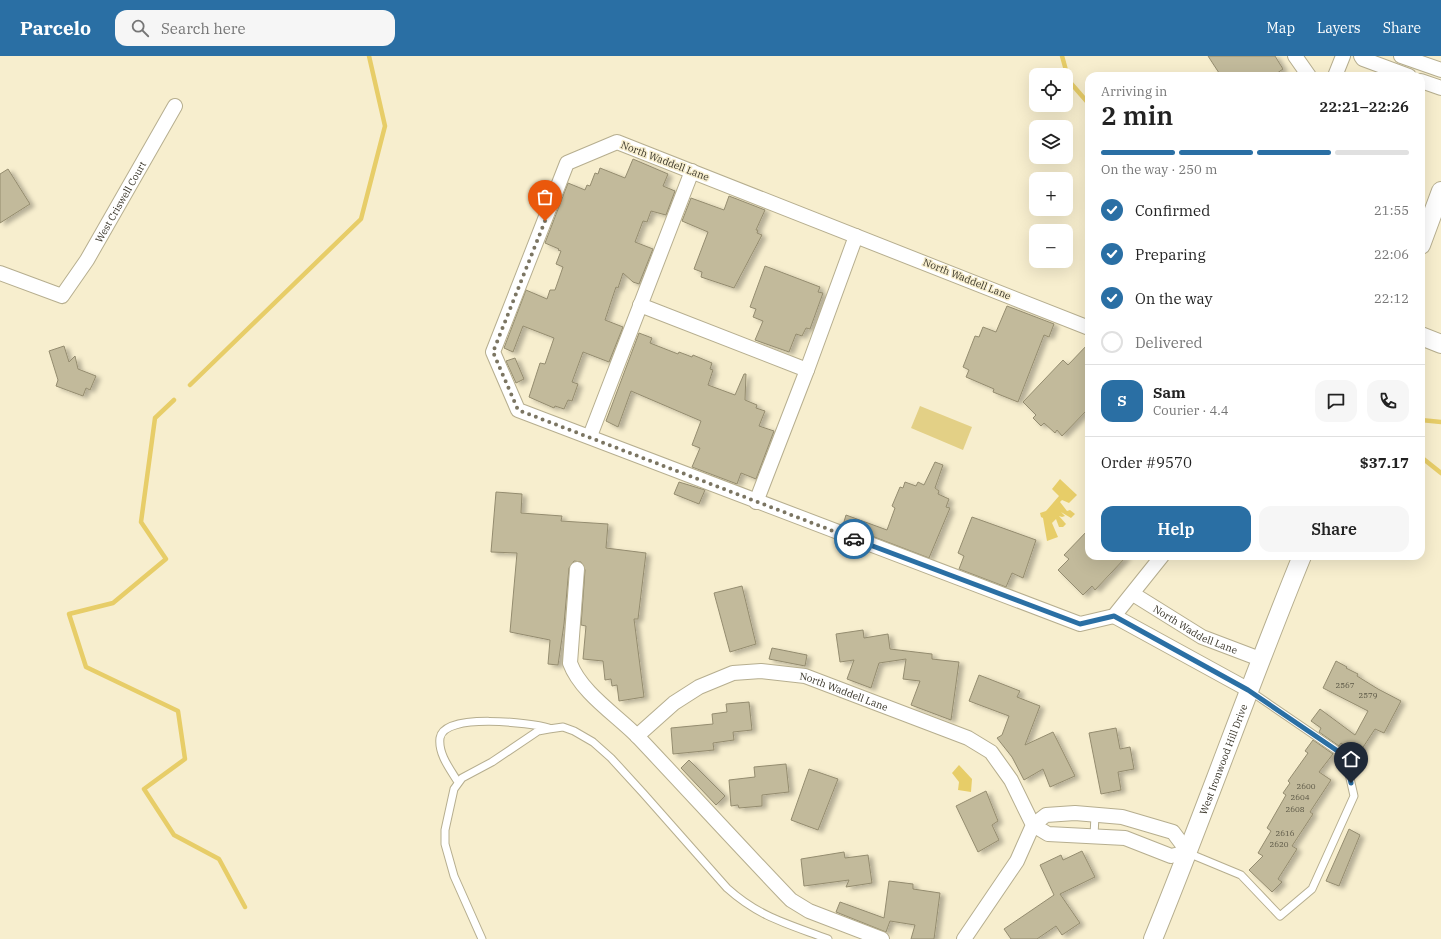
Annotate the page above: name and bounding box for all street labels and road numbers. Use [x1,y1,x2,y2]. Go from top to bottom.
street label: North Waddell Lane [619,138,711,184]
street label: West Criswell Court [92,158,149,245]
street label: North Waddell Lane [921,255,1013,303]
street label: North Waddell Lane [1151,602,1239,656]
street label: North Waddell Lane [799,669,890,714]
street label: West Ironwood Hill Drive [1196,702,1250,816]

